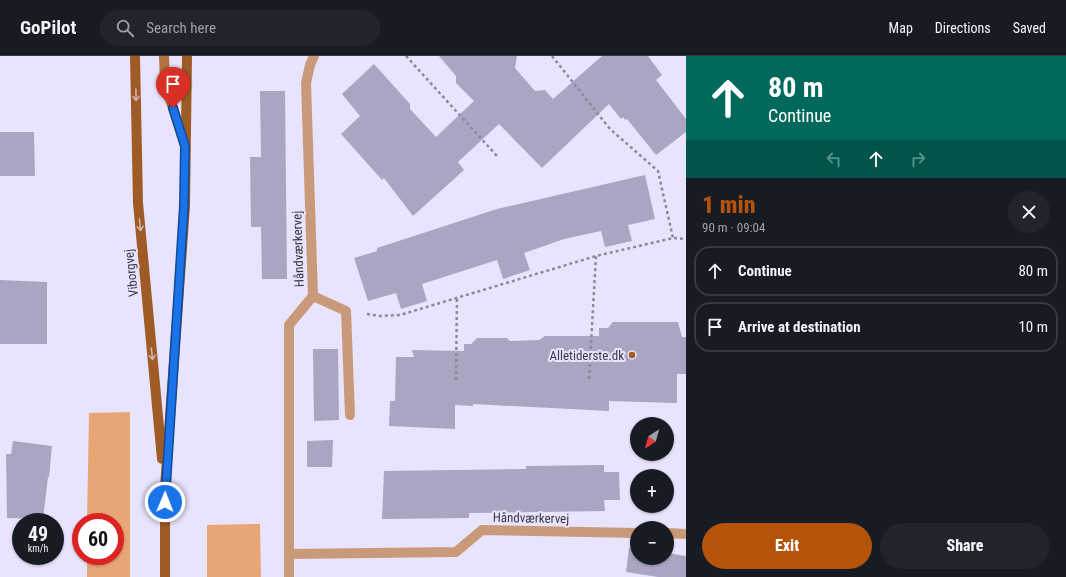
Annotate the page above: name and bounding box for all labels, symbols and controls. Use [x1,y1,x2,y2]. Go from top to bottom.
search box [100,10,380,46]
text: GoPilot [20,16,76,39]
icon: search [114,17,136,39]
text: Search here [146,19,216,37]
text: Map [889,20,913,36]
text: Directions [935,20,991,36]
text: Saved [1013,20,1046,36]
pin [156,67,190,108]
text: 80 m [768,71,824,104]
icon: ahead [702,72,754,124]
icon: arrive [162,73,184,95]
one-way arrow [132,88,140,101]
text: Continue [768,105,831,126]
icon: left [823,148,845,170]
icon: ahead [865,148,887,170]
icon: right [907,148,929,170]
text: 1 min [702,191,756,219]
button: close [1008,191,1050,233]
street label: Håndværkervej [289,210,307,287]
one-way arrow [136,218,143,231]
text: 90 m · 09:04 [702,220,765,235]
street label: Viborgvej [121,248,141,298]
icon: ahead [704,260,726,282]
text: Continue [738,262,792,280]
text: 80 m [1018,262,1048,280]
icon: arrive [704,316,726,338]
text: Arrive at destination [738,318,861,336]
text: 10 m [1018,318,1048,336]
one-way arrow [149,347,156,360]
place label: Alletiderste.dk [550,348,624,363]
marker: Alletiderste.dk [627,350,637,360]
north arrow [630,417,674,461]
map controls [630,417,674,565]
button: + [630,469,674,513]
position arrow [144,481,186,523]
street label: Håndværkervej [493,510,569,526]
speed limit sign: 60 [72,513,124,565]
button: − [630,521,674,565]
text: 49 [28,522,48,546]
button: Exit [702,523,872,569]
button: Share [880,523,1050,569]
text: km/h [28,543,48,554]

